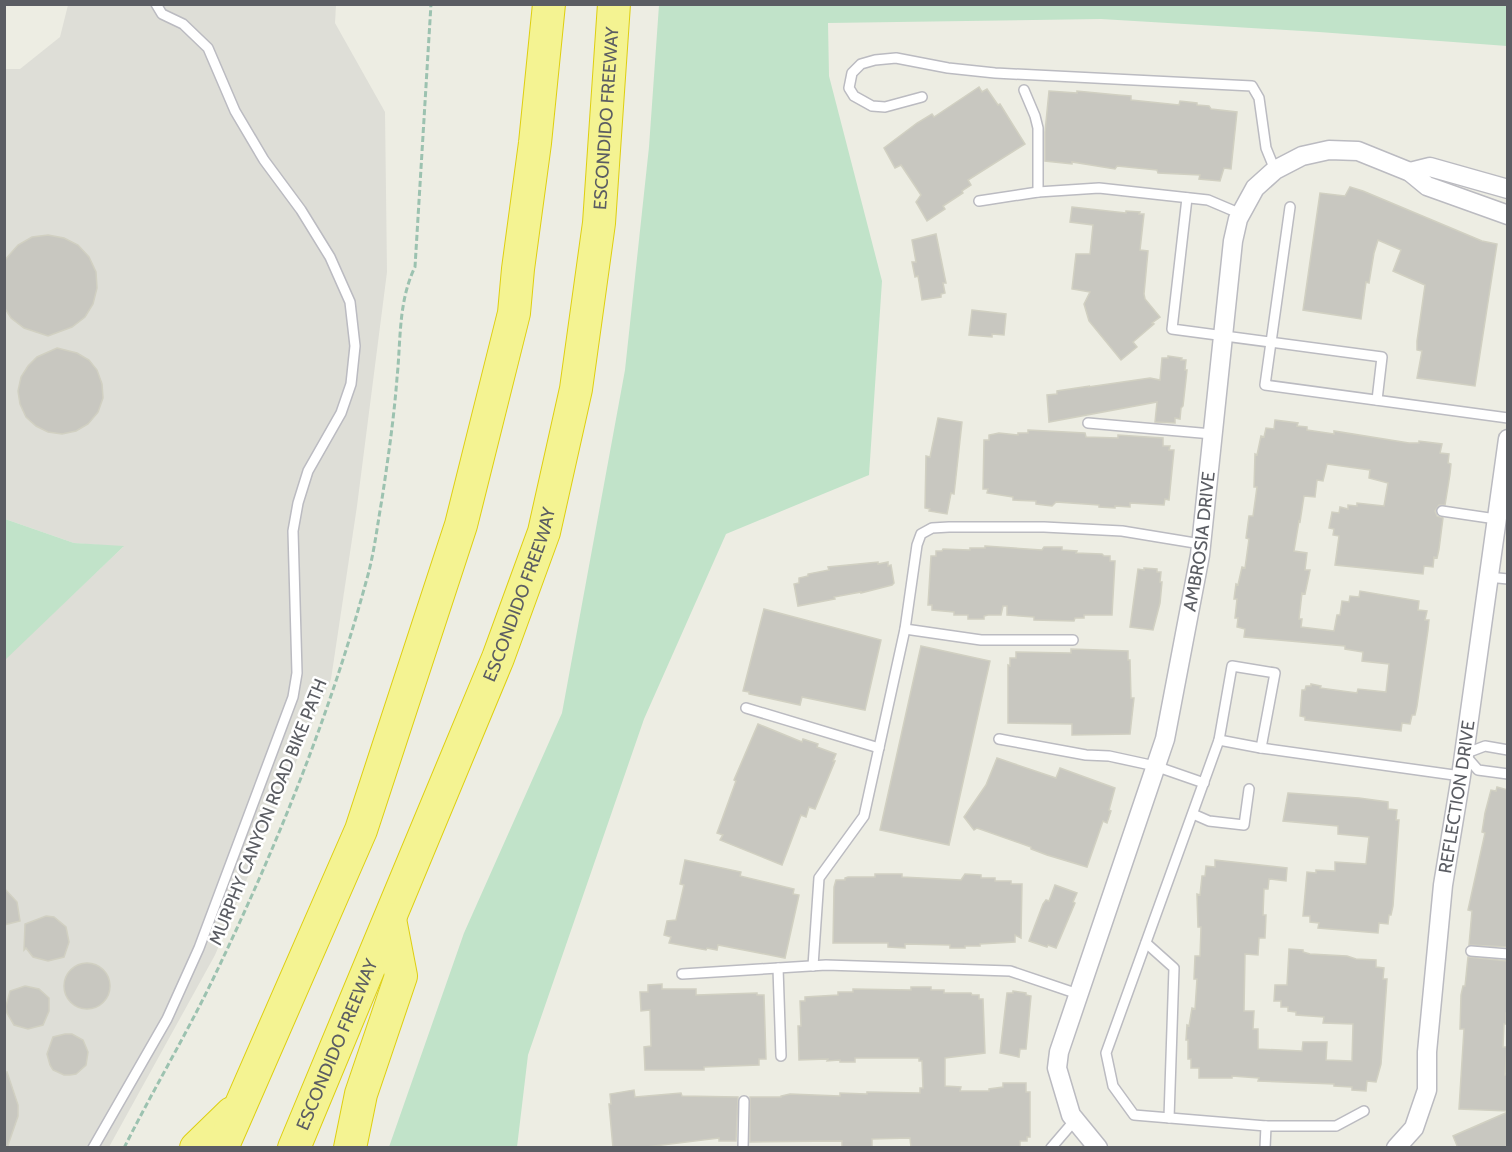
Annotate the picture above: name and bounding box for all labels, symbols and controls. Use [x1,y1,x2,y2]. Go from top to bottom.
street label: ESCONDIDO FREEWAY [589,25,623,211]
street label: AMBROSIA DRIVE [1179,470,1220,613]
street label: ESCONDIDO FREEWAY [478,505,560,685]
street label: MURPHY CANYON ROAD BIKE PATH [204,676,332,948]
street label: REFLECTION DRIVE [1434,719,1480,875]
street label: ESCONDIDO FREEWAY [292,955,383,1133]

